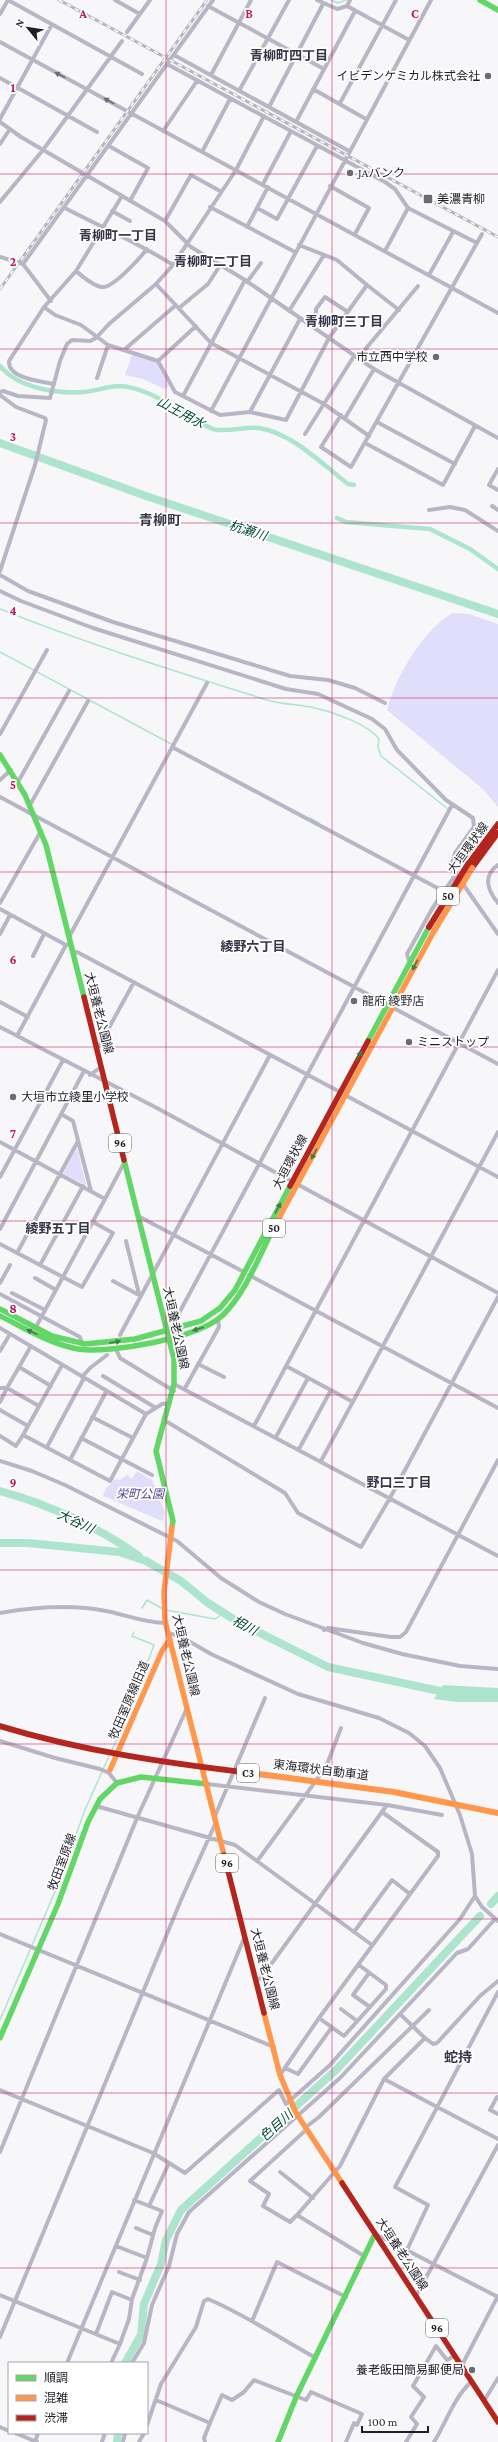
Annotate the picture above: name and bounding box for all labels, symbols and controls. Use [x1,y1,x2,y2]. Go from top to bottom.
text: A [78,6,87,21]
text: B [245,6,253,21]
text: C [411,6,419,21]
north arrow [8,8,48,48]
text: N [12,16,27,29]
district label: 青柳町四丁目 [250,48,328,63]
place label: イビデンケミカル株式会社 [336,69,480,83]
one-way arrow [54,71,66,78]
marker: イビデンケミカル株式会社 [483,71,493,81]
text: 1 [11,80,16,95]
one-way arrow [103,98,115,105]
place label: JAバンク [357,166,405,180]
marker: JAバンク [345,168,355,178]
place label: 美濃青柳 [437,192,485,206]
marker: 美濃青柳 [422,193,434,205]
district label: 青柳町一丁目 [79,228,157,243]
text: 2 [10,254,17,269]
district label: 青柳町二丁目 [174,254,252,269]
district label: 青柳町三丁目 [305,314,383,329]
place label: 市立西中学校 [356,350,428,364]
marker: 市立西中学校 [431,352,441,362]
water label: 山王用水 [154,394,209,432]
text: 3 [10,429,16,444]
district label: 青柳町 [139,512,181,528]
water label: 杭瀬川 [227,517,271,544]
text: 4 [9,603,17,618]
text: 5 [10,777,16,792]
street label: 大垣環状線 [445,820,491,876]
road number: 50 [437,887,459,905]
district label: 綾野六丁目 [220,939,286,954]
text: 6 [9,952,17,967]
one-way arrow [412,959,419,971]
street label: 大垣養老公園線 [82,971,116,1055]
place label: 龍府 綾野店 [362,994,424,1008]
marker: 龍府 綾野店 [349,996,359,1006]
place label: ミニストップ [417,1035,489,1049]
marker: ミニストップ [404,1037,414,1047]
one-way arrow [356,1050,362,1062]
place label: 大垣市立綾里小学校 [21,1090,129,1104]
marker: 大垣市立綾里小学校 [8,1092,18,1102]
text: 7 [10,1126,16,1141]
street label: 大垣環状線 [270,1132,310,1192]
road number: 96 [109,1134,131,1152]
one-way arrow [311,1148,317,1159]
one-way arrow [274,1202,281,1214]
road number: 50 [263,1219,285,1237]
district label: 綾野五丁目 [25,1221,91,1236]
street label: 大垣養老公園線 [160,1285,192,1371]
text: 8 [9,1301,17,1316]
one-way arrow [192,1326,204,1332]
one-way arrow [27,1329,38,1335]
one-way arrow [109,1339,121,1345]
text: 9 [9,1475,17,1490]
district label: 野口三丁目 [366,1475,432,1490]
park label: 栄町公園 [116,1487,166,1501]
water label: 大谷川 [55,1506,98,1537]
street label: 大垣養老公園線 [170,1612,202,1698]
water label: 相川 [230,1613,262,1639]
street label: 牧田室原線旧道 [106,1659,152,1741]
street label: 東海環状自動車道 [272,1757,370,1783]
road number: C3 [237,1764,259,1782]
street label: 牧田室原線 [45,1831,79,1893]
road number: 96 [216,1854,238,1872]
street label: 大垣養老公園線 [248,1927,282,2011]
district label: 蛇持 [444,2049,472,2065]
water label: 色目川 [257,2105,297,2144]
street label: 大垣養老公園線 [373,2215,431,2293]
road number: 96 [426,2319,448,2337]
legend [8,2362,148,2434]
place label: 養老飯田簡易郵便局 [356,2363,464,2377]
marker: 養老飯田簡易郵便局 [467,2365,477,2375]
text: 順調 [44,2371,68,2385]
text: 混雑 [44,2391,68,2405]
scale bar [362,2408,428,2434]
text: 渋滞 [44,2411,68,2425]
text: 100 m [368,2415,398,2429]

